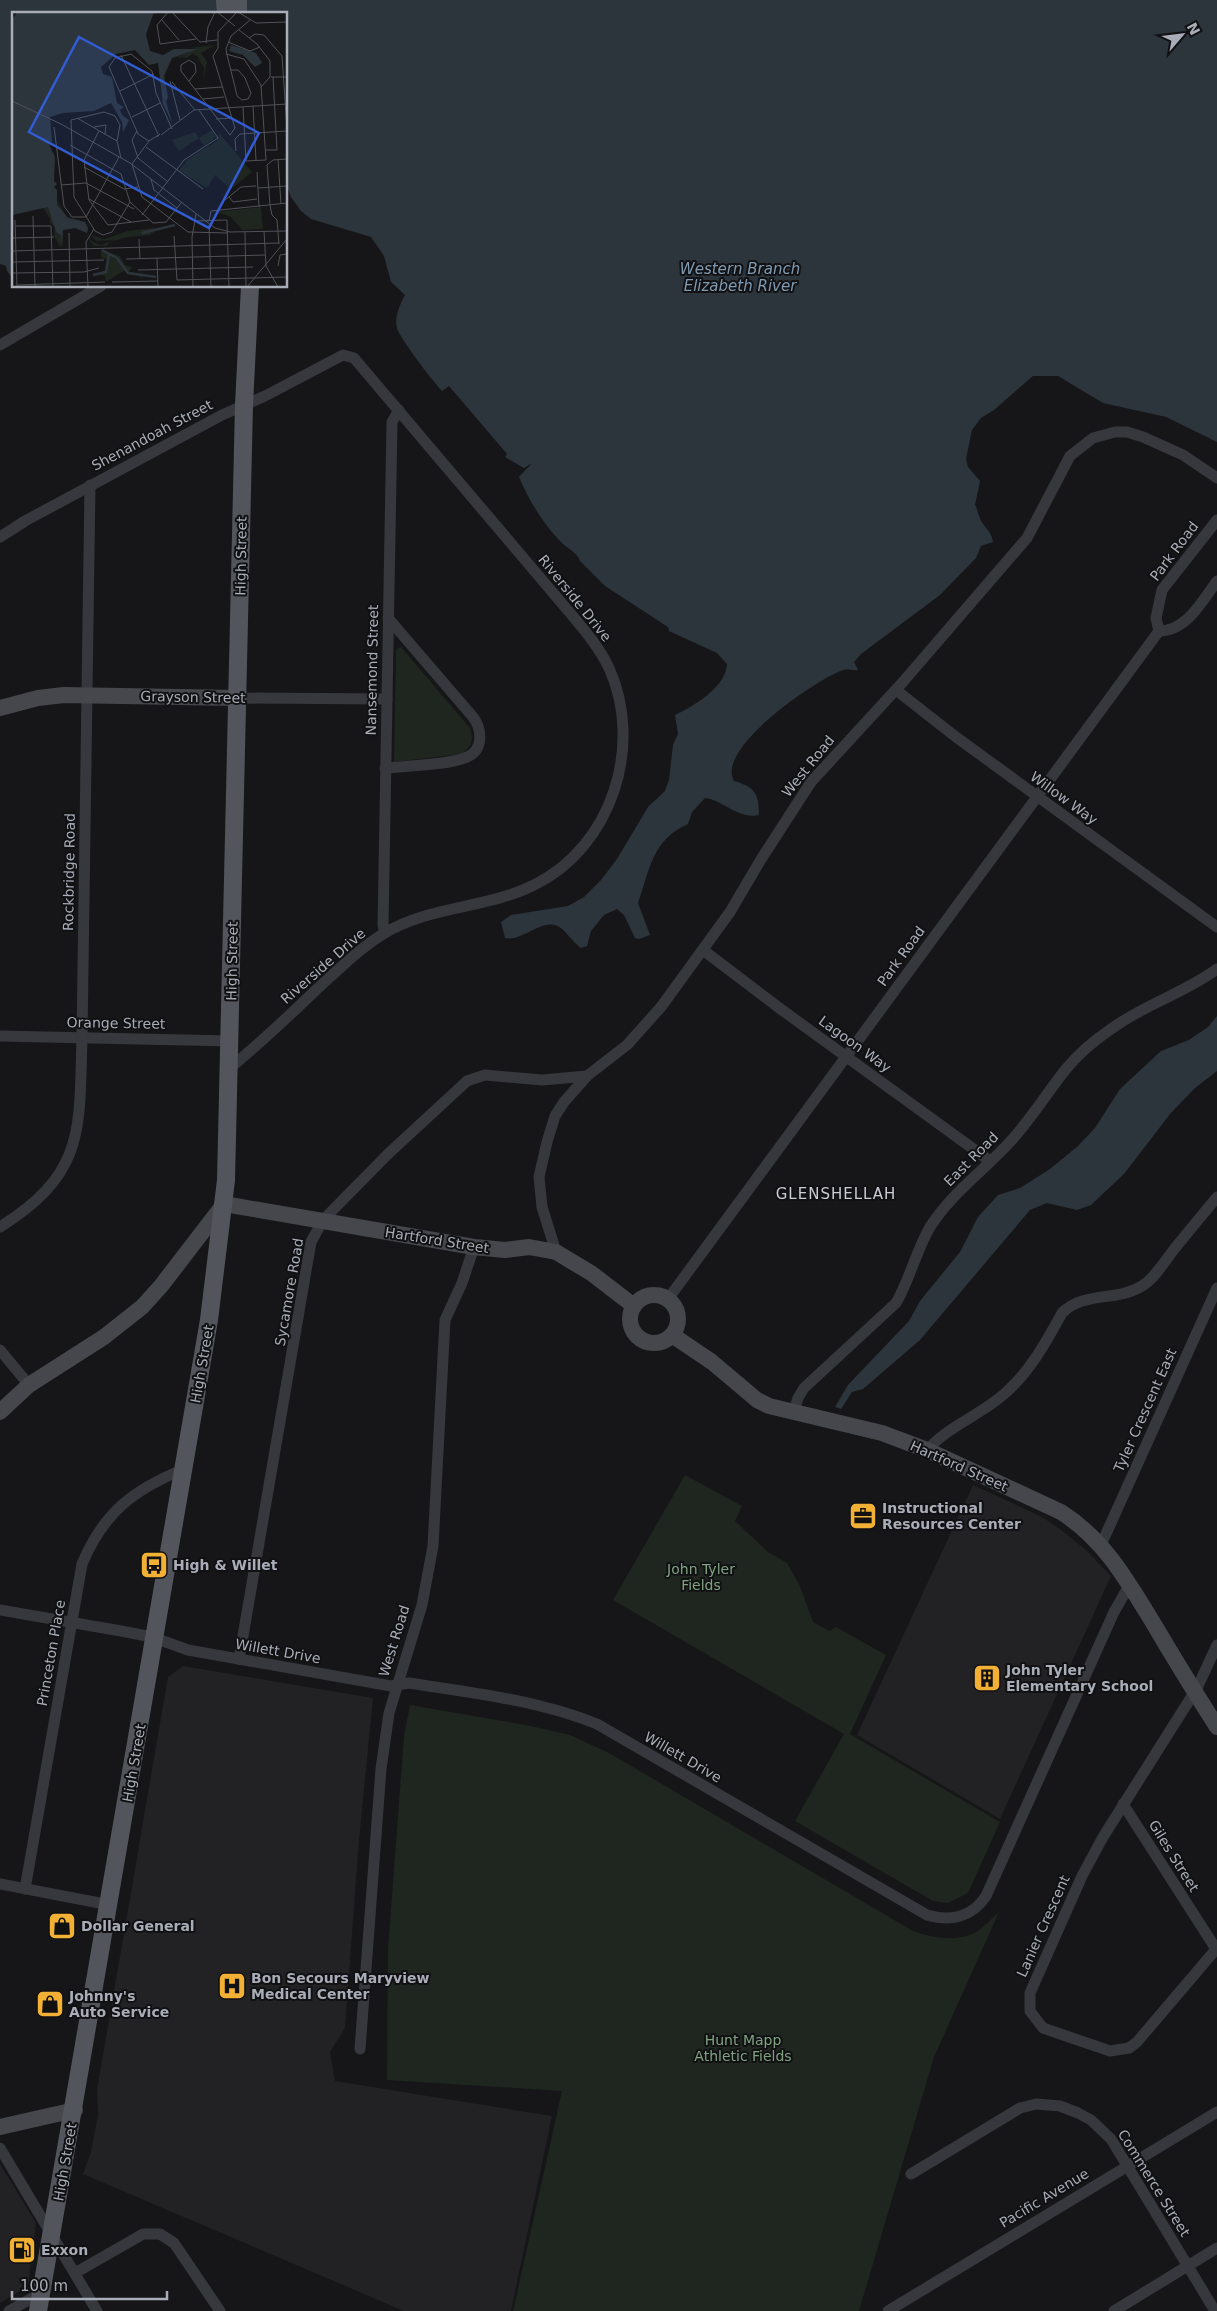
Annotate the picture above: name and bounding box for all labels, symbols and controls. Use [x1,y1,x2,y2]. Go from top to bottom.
north arrow [1157,10,1207,60]
inset map [12,12,288,288]
text: N [1184,20,1203,38]
water label: Western Branch Elizabeth River [680,260,800,295]
street label: Shenandoah Street [89,396,216,474]
street label: High Street [232,516,250,596]
street label: Park Road [1147,518,1201,584]
street label: Riverside Drive [535,551,615,645]
street label: Nansemond Street [363,604,381,736]
street label: Grayson Street [140,688,246,706]
street label: West Road [778,732,838,800]
street label: Willow Way [1027,768,1101,828]
street label: Rockbridge Road [60,813,78,931]
street label: High Street [223,921,241,1001]
street label: Park Road [874,923,928,989]
street label: Riverside Drive [277,925,369,1007]
street label: Lagoon Way [816,1012,894,1076]
street label: Orange Street [67,1014,166,1032]
street label: East Road [941,1129,1001,1189]
district label: GLENSHELLAH [776,1185,896,1203]
street label: Hartford Street [384,1224,491,1256]
street label: Sycamore Road [272,1237,306,1347]
street label: High Street [187,1323,217,1404]
street label: Tyler Crescent East [1110,1345,1180,1475]
street label: Hartford Street [908,1437,1011,1495]
place label: Instructional Resources Center [882,1500,1021,1532]
office icon: Instructional Resources Center [848,1501,878,1531]
bus stop icon: High & Willet [139,1550,169,1580]
place label: High & Willet [173,1557,278,1573]
park label: John Tyler Fields [666,1561,735,1593]
street label: Princeton Place [34,1599,68,1707]
street label: West Road [376,1603,412,1679]
street label: Willett Drive [234,1636,322,1666]
place label: John Tyler Elementary School [1005,1662,1153,1694]
building icon: John Tyler Elementary School [972,1663,1002,1693]
street label: High Street [119,1722,149,1803]
street label: Willett Drive [642,1728,724,1786]
street label: Giles Street [1146,1817,1203,1895]
street label: Lanier Crescent [1013,1872,1073,1979]
shop icon: Dollar General [47,1911,77,1941]
place label: Dollar General [81,1918,195,1934]
place label: Bon Secours Maryview Medical Center [251,1970,430,2002]
hospital icon: Bon Secours Maryview Medical Center [217,1971,247,2001]
place label: Johnny's Auto Service [68,1988,169,2020]
shop icon: Johnny's Auto Service [35,1989,65,2019]
park label: Hunt Mapp Athletic Fields [694,2032,792,2064]
street label: High Street [50,2121,80,2202]
street label: Commerce Street [1115,2127,1194,2240]
street label: Pacific Avenue [997,2165,1091,2231]
fuel station icon: Exxon [7,2235,37,2265]
place label: Exxon [41,2242,88,2258]
scale bar [12,2268,168,2300]
text: 100 m [20,2277,68,2295]

